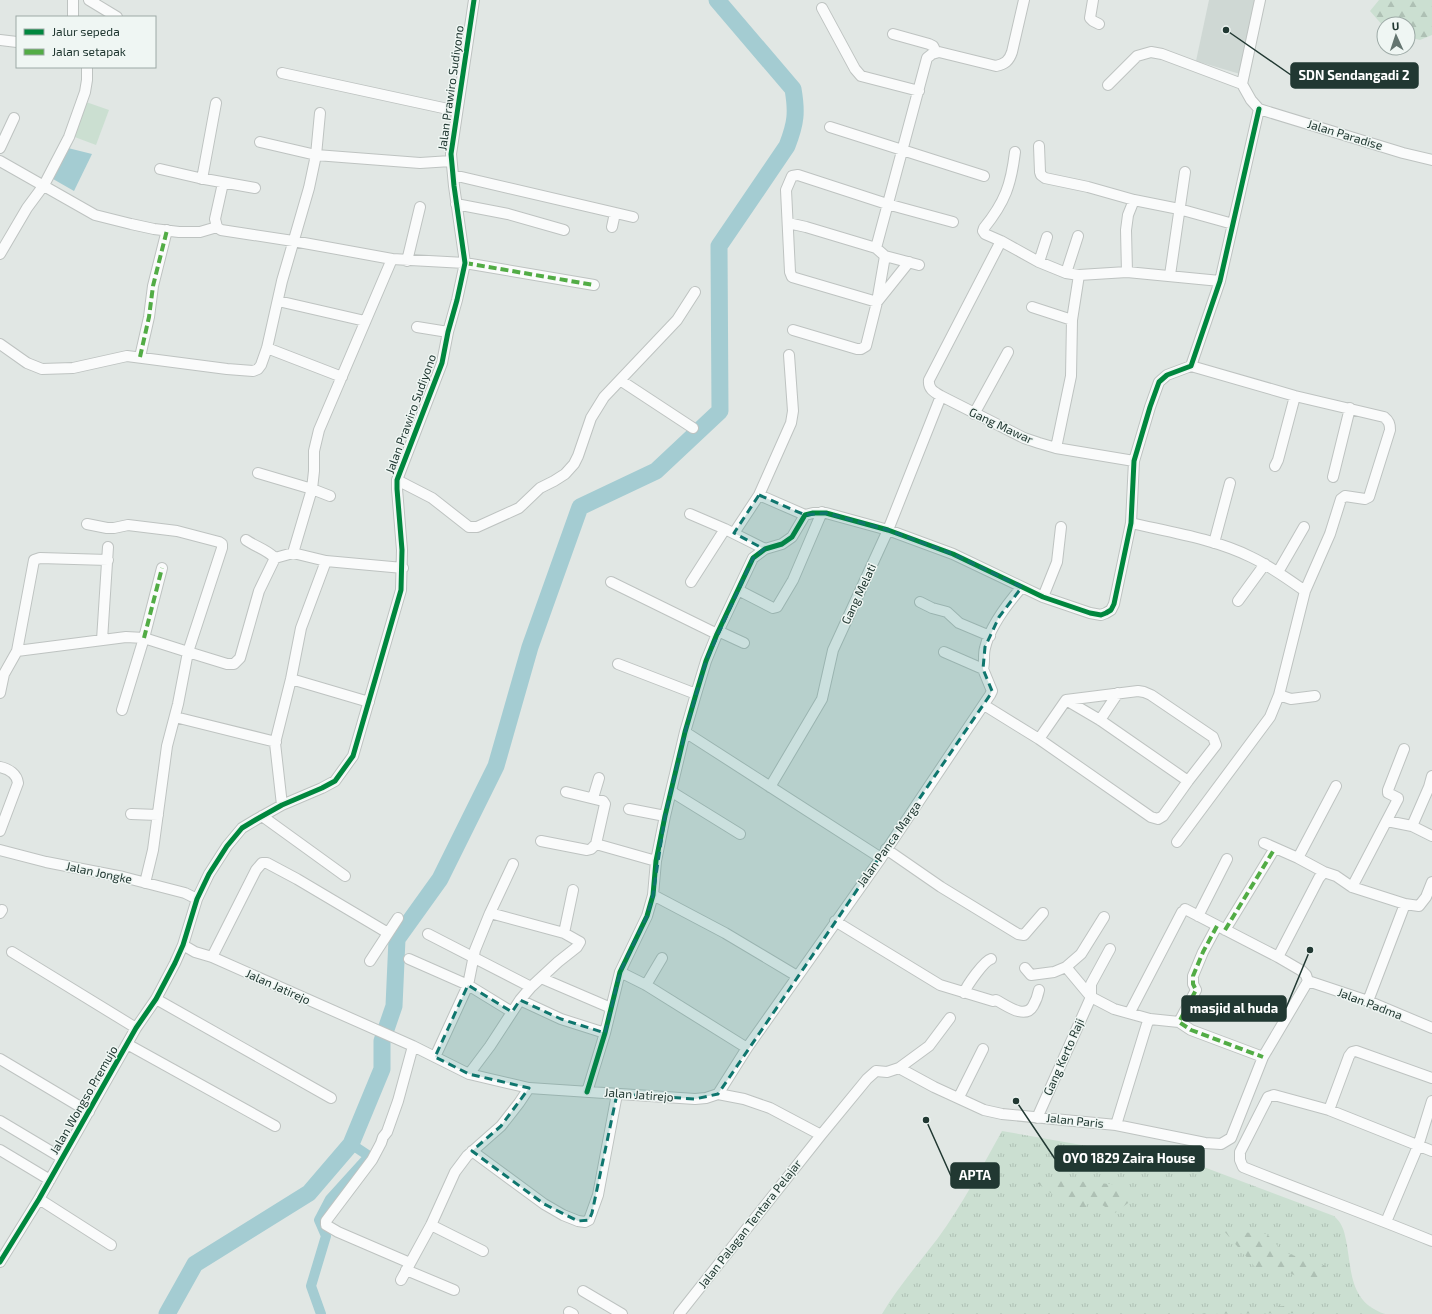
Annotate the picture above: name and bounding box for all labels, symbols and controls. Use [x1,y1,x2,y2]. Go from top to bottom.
legend [16,16,156,68]
north arrow [1376,16,1416,56]
text: U [1391,19,1400,32]
text: Jalur sepeda [52,24,120,38]
street label: Jalan Prawiro Sudiyono [434,24,466,151]
text: Jalan setapak [52,44,126,58]
callout: SDN Sendangadi 2 [1291,63,1418,88]
text: SDN Sendangadi 2 [1298,67,1410,83]
street label: Jalan Paradise [1306,116,1385,152]
street label: Jalan Prawiro Sudiyono [382,352,438,475]
street label: Gang Mawar [967,404,1036,446]
street label: Gang Melati [838,561,878,626]
street label: Jalan Panca Marga [853,798,923,889]
street label: Jalan Jongke [65,858,134,886]
street label: Jalan Jatirejo [243,966,313,1008]
street label: Jalan Padma [1336,984,1405,1022]
callout: masjid al huda [1182,996,1286,1021]
text: masjid al huda [1190,1000,1278,1016]
street label: Gang Kerto Raji [1040,1016,1087,1098]
street label: Jalan Wongso Premujo [46,1043,121,1157]
street label: Jalan Jatirejo [604,1085,674,1104]
street label: Jalan Paris [1046,1110,1105,1130]
callout: OYO 1829 Zaira House [1055,1146,1204,1171]
text: OYO 1829 Zaira House [1063,1150,1195,1166]
street label: Jalan Palagan Tentara Pelajar [695,1156,805,1291]
callout: APTA [951,1163,999,1188]
text: APTA [959,1167,992,1183]

